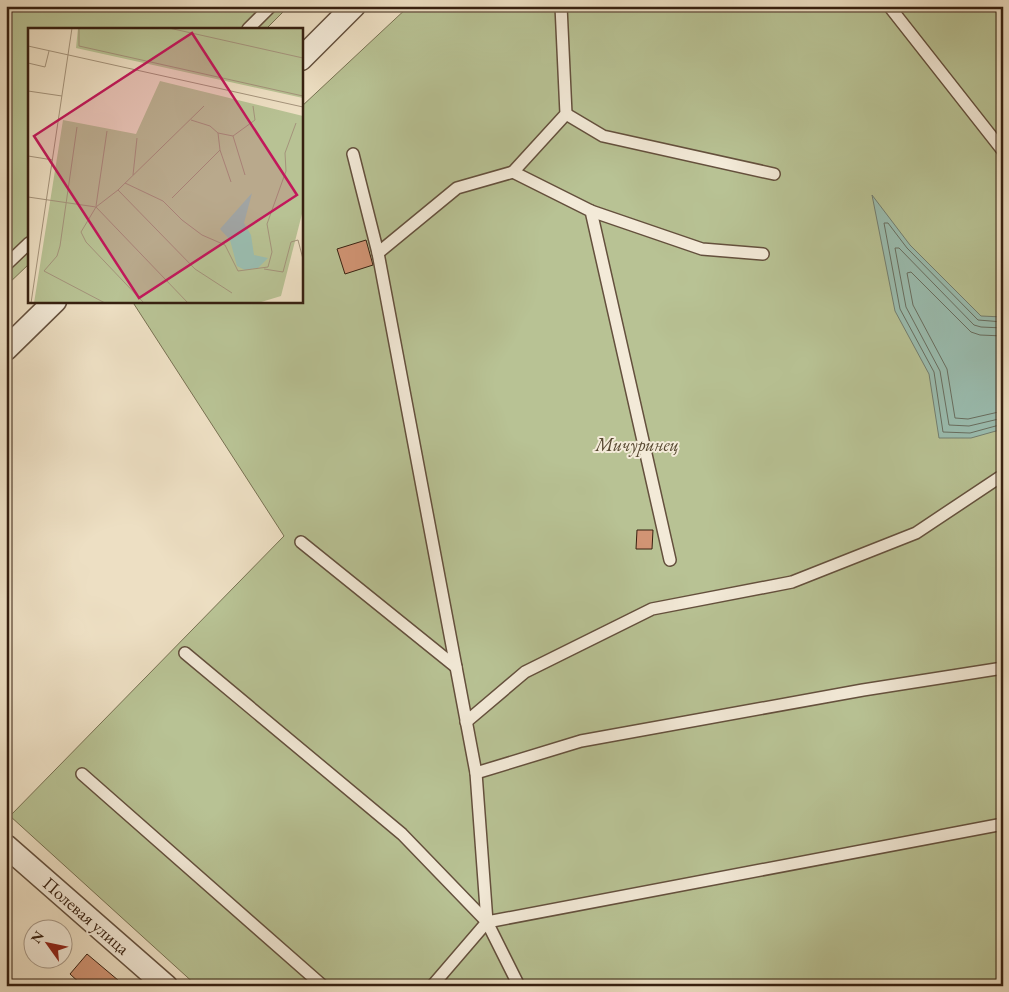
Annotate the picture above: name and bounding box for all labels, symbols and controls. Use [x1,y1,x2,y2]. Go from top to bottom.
inset map [28,28,302,302]
park label: Мичуринец [594,433,679,457]
street label: Полевая улица [38,872,135,960]
north arrow [22,920,72,970]
text: N [26,927,48,947]

